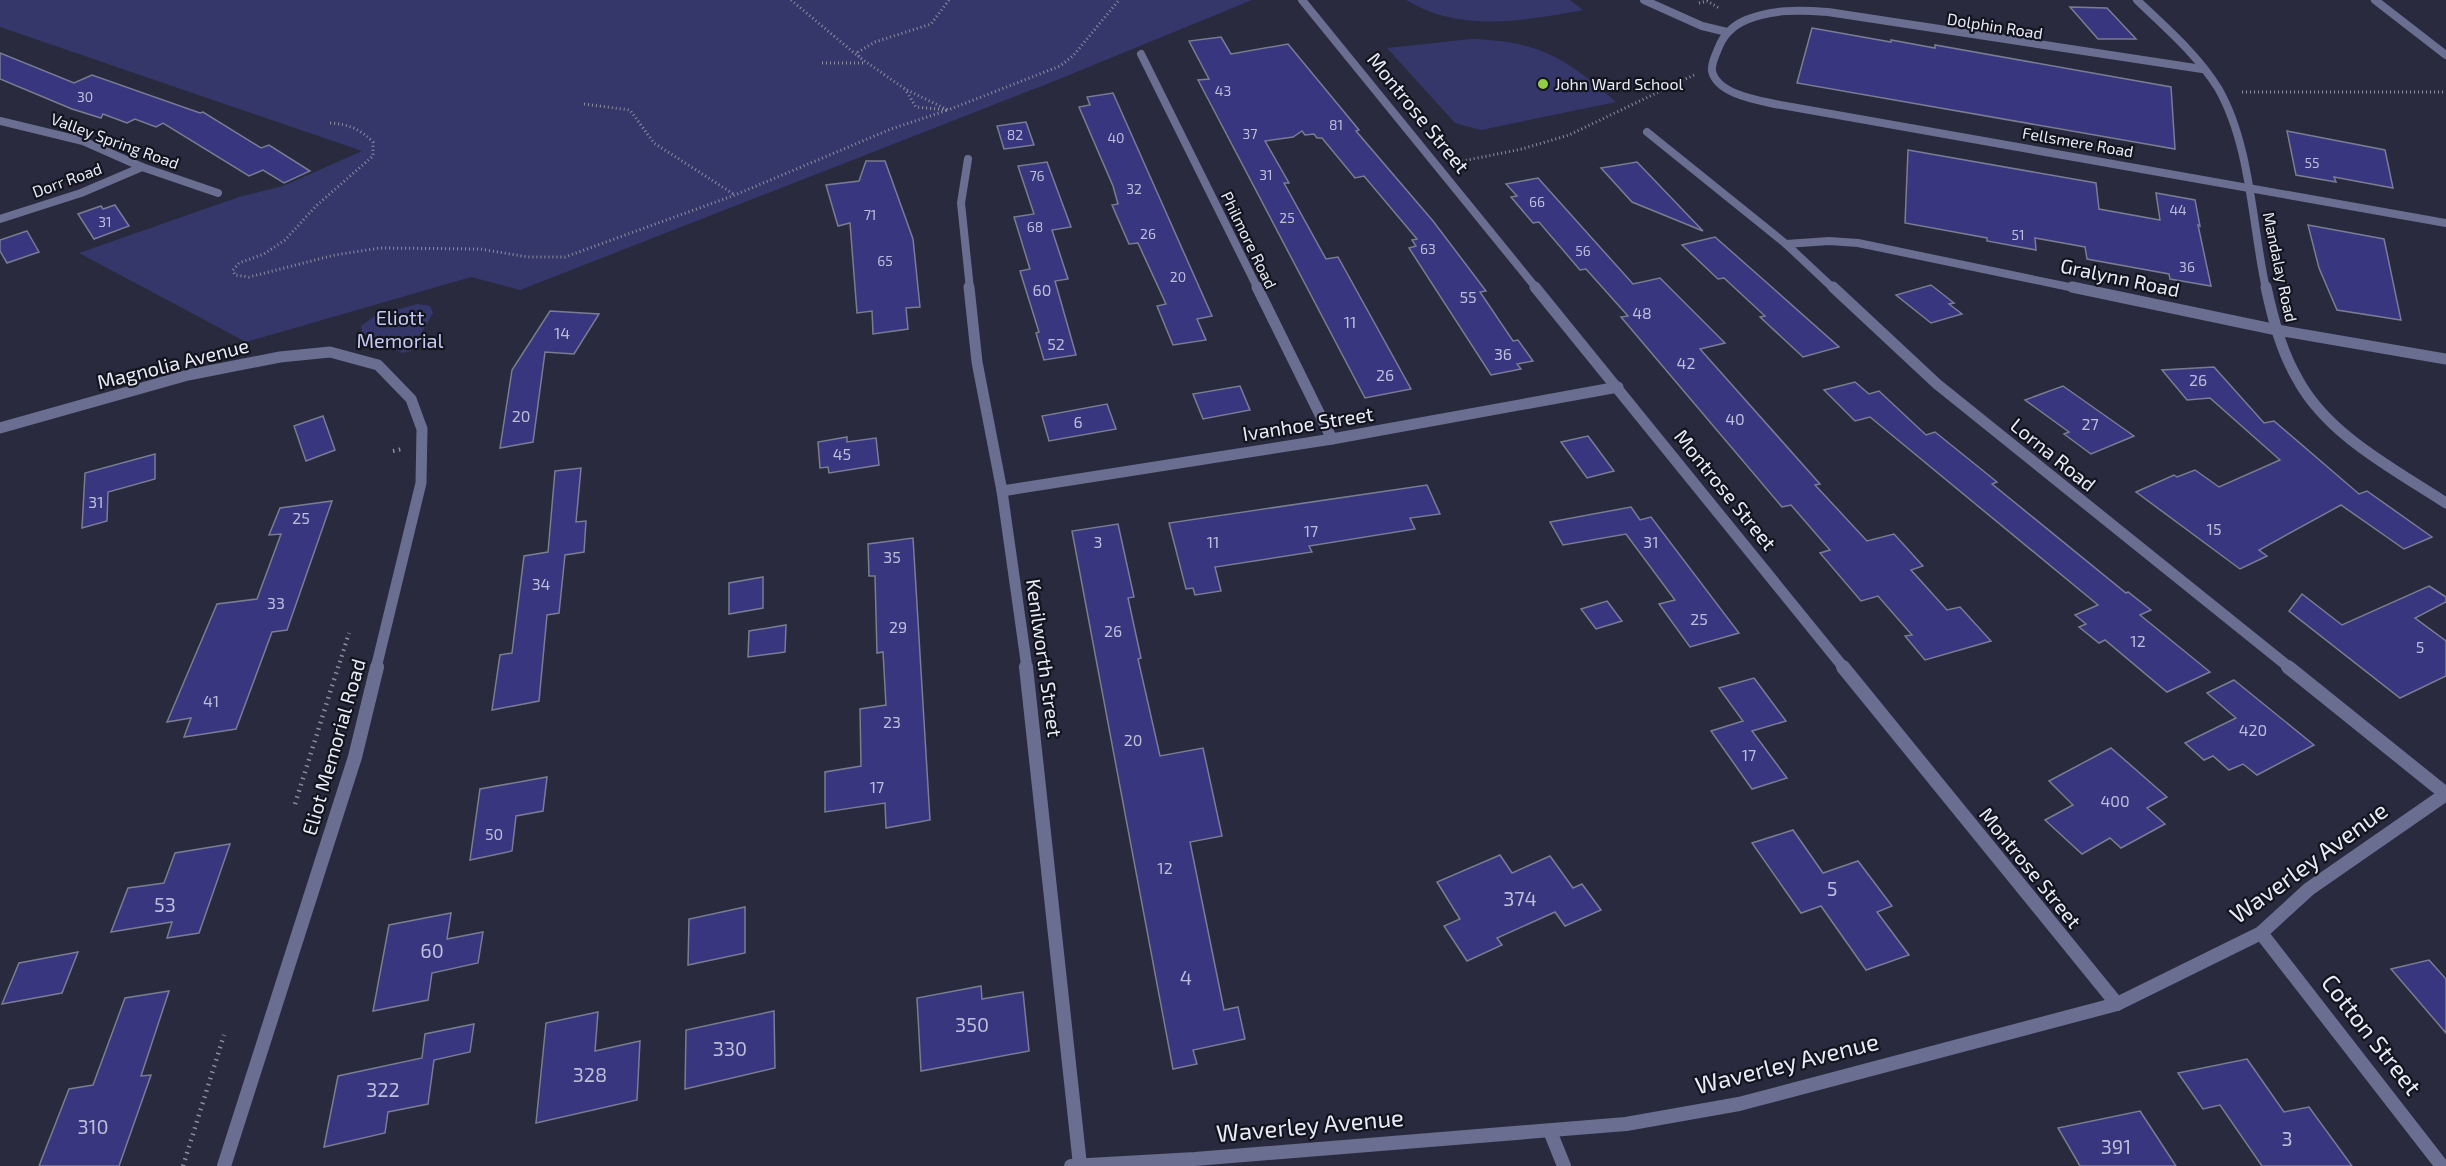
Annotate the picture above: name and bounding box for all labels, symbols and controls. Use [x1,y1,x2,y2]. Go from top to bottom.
street label: Dolphin Road [1946,9,2044,42]
street label: Montrose Street [1363,47,1475,178]
place label: John Ward School [1555,74,1684,93]
marker: John Ward School [1536,77,1550,91]
house number: 43 [1215,82,1231,99]
house number: 30 [77,88,93,105]
street label: Valley Spring Road [48,109,182,173]
house number: 81 [1329,116,1343,133]
street label: Fellsmere Road [2021,122,2135,161]
house number: 37 [1243,125,1257,142]
house number: 82 [1007,126,1023,143]
house number: 40 [1107,129,1125,146]
house number: 55 [2304,154,2320,171]
street label: Dorr Road [29,158,104,201]
house number: 31 [1259,166,1273,183]
house number: 76 [1029,167,1045,184]
house number: 32 [1126,180,1142,197]
street label: Philmore Road [1218,188,1281,291]
house number: 66 [1529,193,1545,210]
house number: 44 [2169,201,2187,218]
house number: 71 [864,206,876,223]
house number: 25 [1279,209,1295,226]
street label: Mandalay Road [2260,210,2301,324]
house number: 31 [98,213,112,230]
house number: 68 [1027,218,1043,235]
house number: 26 [1140,225,1156,242]
house number: 51 [2011,226,2025,243]
house number: 63 [1420,240,1436,257]
house number: 56 [1575,242,1591,259]
house number: 65 [877,252,893,269]
street label: Gralynn Road [2058,253,2182,301]
house number: 36 [2179,258,2195,275]
house number: 20 [1170,268,1186,285]
house number: 60 [1033,280,1051,299]
house number: 55 [1459,287,1477,306]
house number: 48 [1632,303,1652,322]
park label: Eliott Memorial [356,305,444,352]
house number: 11 [1344,312,1356,331]
house number: 14 [554,323,570,342]
street label: Magnolia Avenue [94,333,251,393]
house number: 52 [1047,334,1065,353]
house number: 36 [1494,344,1512,363]
house number: 42 [1677,353,1695,372]
house number: 26 [1376,365,1394,384]
house number: 26 [2189,370,2207,389]
street label: Ivanhoe Street [1241,401,1375,445]
house number: 20 [512,406,530,425]
house number: 40 [1725,409,1745,428]
house number: 6 [1073,412,1083,431]
street label: Lorna Road [2006,413,2101,496]
house number: 27 [2081,414,2099,433]
street label: Montrose Street [1670,424,1782,555]
house number: 45 [833,444,851,463]
house number: 31 [88,492,104,511]
house number: 25 [292,508,310,527]
house number: 15 [2207,519,2221,538]
house number: 17 [1304,521,1318,540]
house number: 3 [1094,532,1102,551]
house number: 11 [1207,532,1219,551]
house number: 31 [1643,532,1659,551]
house number: 35 [883,547,901,566]
house number: 34 [532,574,551,593]
street label: Kenilworth Street [1022,577,1068,739]
house number: 33 [267,593,285,612]
house number: 25 [1690,609,1708,628]
house number: 29 [889,617,907,636]
house number: 26 [1104,621,1122,640]
house number: 12 [2130,631,2146,650]
house number: 5 [2416,637,2424,656]
street label: Eliot Memorial Road [296,656,370,838]
house number: 41 [203,691,219,710]
house number: 23 [883,712,901,731]
house number: 420 [2239,720,2267,739]
house number: 20 [1124,730,1142,749]
house number: 17 [1742,745,1756,764]
house number: 17 [870,777,884,796]
house number: 400 [2100,791,2130,810]
street label: Waverley Avenue [2224,795,2393,929]
street label: Montrose Street [1975,802,2087,933]
house number: 50 [485,824,503,843]
house number: 12 [1157,858,1173,877]
house number: 5 [1827,876,1837,900]
house number: 374 [1503,886,1537,910]
house number: 53 [154,892,176,916]
house number: 60 [420,938,444,962]
house number: 4 [1180,965,1192,989]
street label: Cotton Street [2316,968,2428,1100]
house number: 350 [955,1012,989,1036]
street label: Waverley Avenue [1692,1026,1881,1099]
house number: 330 [713,1036,747,1060]
house number: 328 [573,1062,607,1086]
house number: 322 [366,1077,400,1101]
street label: Waverley Avenue [1215,1102,1405,1147]
house number: 310 [77,1114,109,1138]
house number: 3 [2281,1126,2293,1150]
house number: 391 [2101,1134,2131,1158]

